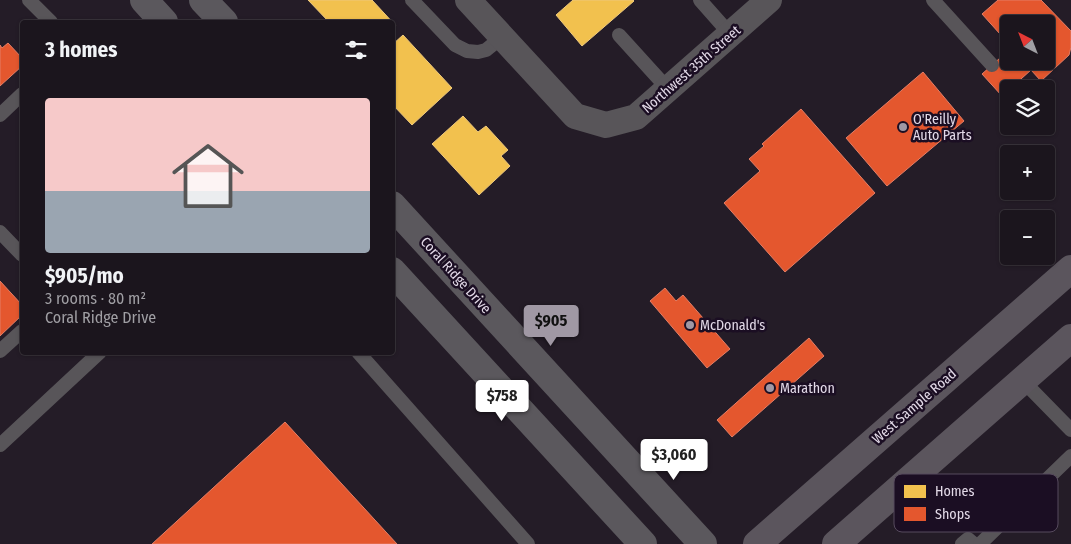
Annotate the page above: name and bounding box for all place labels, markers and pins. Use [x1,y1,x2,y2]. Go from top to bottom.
place label: O'Reilly Auto Parts [913,111,972,144]
marker: O'Reilly Auto Parts [897,121,909,133]
pin: $905 [521,304,581,347]
place label: McDonald's [700,317,765,334]
marker: McDonald's [684,319,696,331]
pin: $758 [472,380,532,422]
place label: Marathon [780,380,835,397]
marker: Marathon [764,382,776,394]
pin: $3,060 [633,438,715,481]

